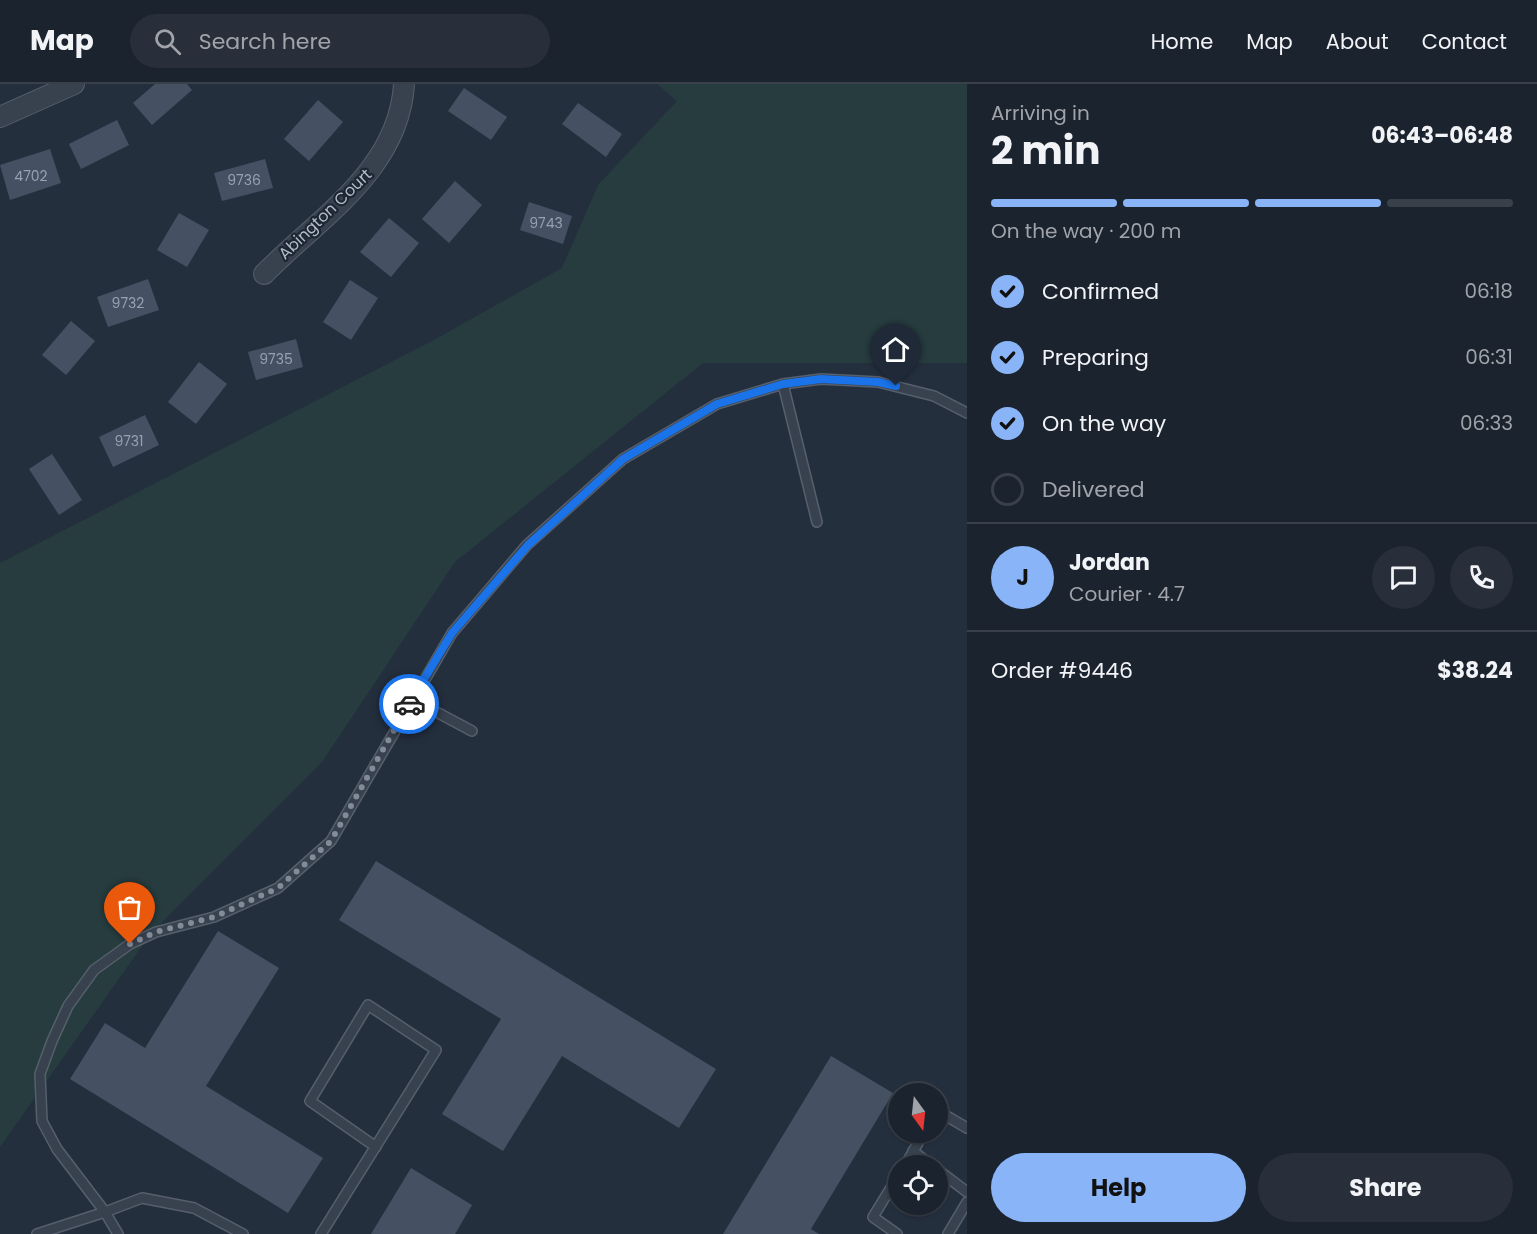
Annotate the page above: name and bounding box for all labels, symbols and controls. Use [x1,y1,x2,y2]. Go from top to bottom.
search box [130,14,550,68]
text: Map [30,21,94,60]
icon: search [151,25,184,58]
text: Search here [199,26,331,57]
text: Home [1151,27,1213,56]
text: Map [1246,27,1293,56]
text: About [1326,27,1389,56]
text: Contact [1422,27,1507,56]
text: Arriving in [991,99,1090,127]
text: 06:43–06:48 [1371,120,1513,151]
text: 2 min [991,123,1101,178]
street label: Abington Court [273,163,377,265]
house number: 4702 [14,166,48,186]
house number: 9736 [227,170,261,190]
house number: 9743 [529,213,563,233]
text: On the way · 200 m [991,217,1181,245]
icon: check [991,275,1024,308]
text: Confirmed [1042,276,1159,307]
text: 06:18 [1464,277,1513,305]
house number: 9732 [112,293,144,313]
pin [870,324,921,386]
icon: home [879,333,912,366]
icon: check [991,341,1024,374]
text: Preparing [1042,342,1149,373]
text: 06:31 [1465,343,1513,371]
house number: 9735 [259,349,293,369]
icon: check [991,407,1024,440]
text: On the way [1042,408,1166,439]
text: 06:33 [1460,409,1513,437]
house number: 9731 [114,431,144,451]
text: Delivered [1042,474,1145,505]
button: chat [1372,546,1435,609]
button: phone [1450,546,1513,609]
text: Jordan [1069,547,1150,578]
text: J [1016,562,1029,593]
text: Courier · 4.7 [1069,580,1185,608]
text: Order #9446 [991,655,1133,686]
text: $38.24 [1437,655,1513,686]
courier [379,674,439,734]
icon: car [393,688,426,721]
pin [104,882,155,944]
icon: bag [113,891,146,924]
north arrow [888,1083,948,1143]
map controls [888,1083,948,1215]
button: Help [991,1153,1246,1222]
button: Share [1258,1153,1513,1222]
button: locate [888,1155,948,1215]

